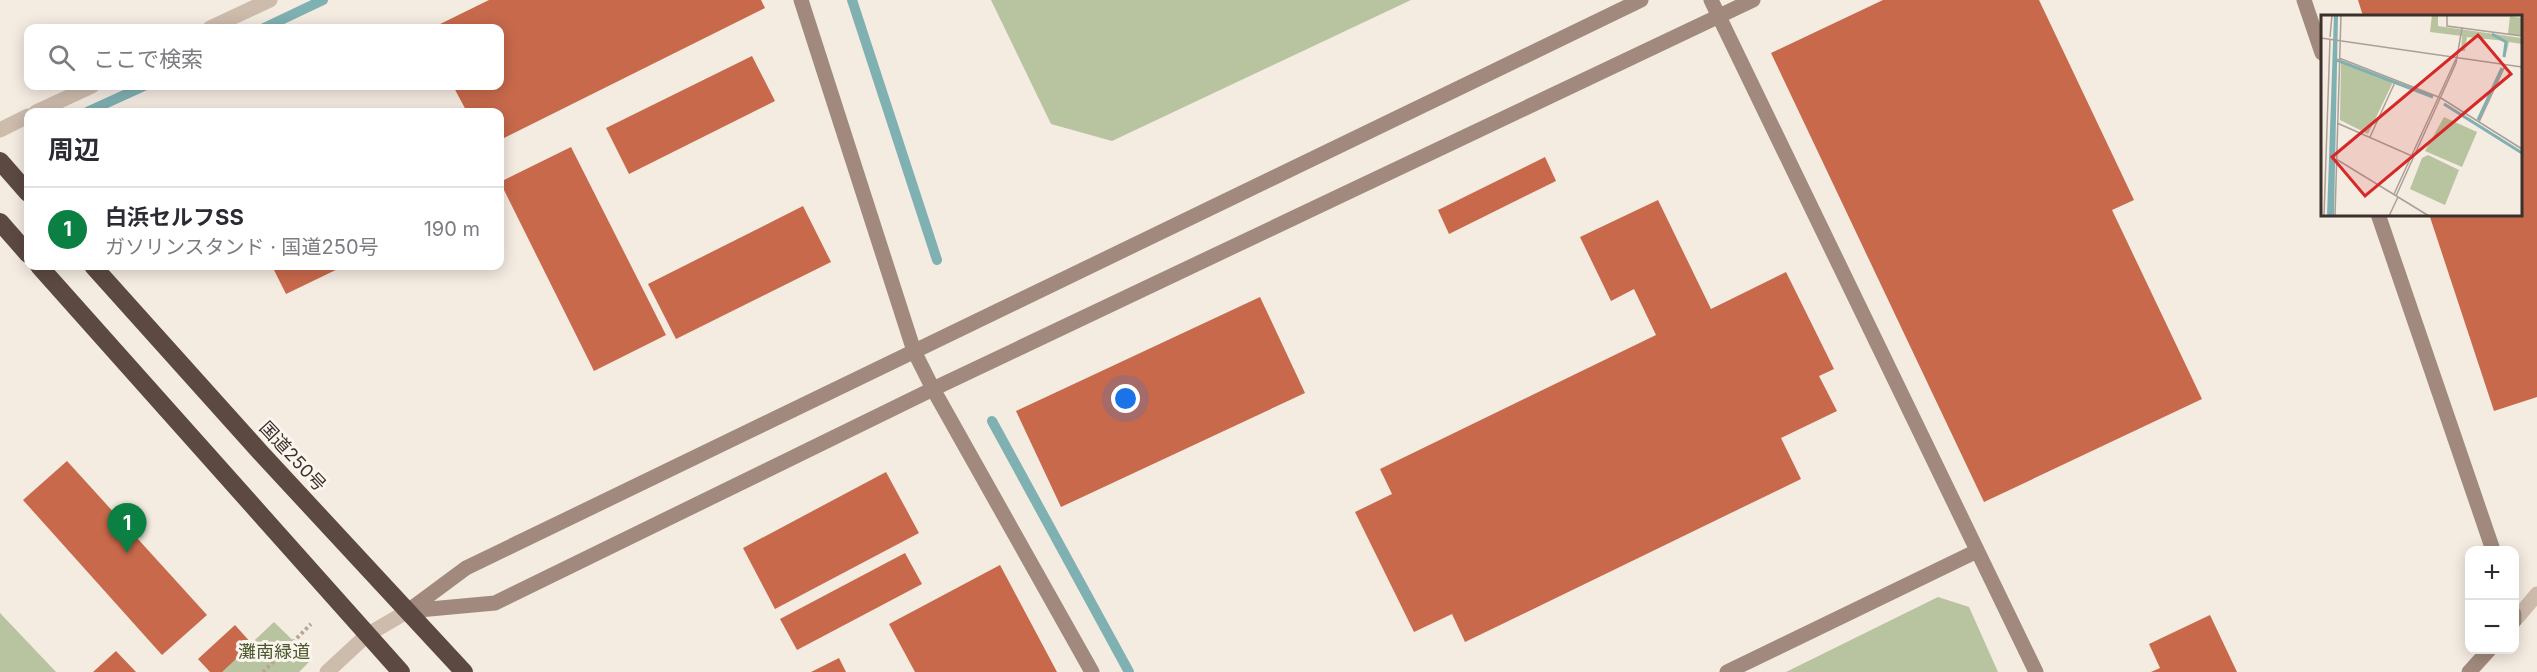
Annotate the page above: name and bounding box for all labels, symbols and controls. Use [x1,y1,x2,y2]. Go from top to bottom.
inset map [2321,15,2522,216]
search box [24,24,504,90]
icon: search [45,41,78,74]
text: ここで検索 [93,46,203,72]
text: 周辺 [48,134,100,165]
text: 白浜セルフSS [105,204,244,230]
text: 1 [63,217,72,241]
text: 190 m [424,217,480,241]
text: ガソリンスタンド · 国道250号 [105,235,379,259]
your location [1111,384,1140,413]
street label: 国道250号 [256,417,330,495]
pin: 1 [108,504,146,553]
map controls [2465,546,2519,654]
button: + [2465,546,2519,600]
button: − [2465,600,2519,654]
park label: 灘南緑道 [238,641,310,662]

